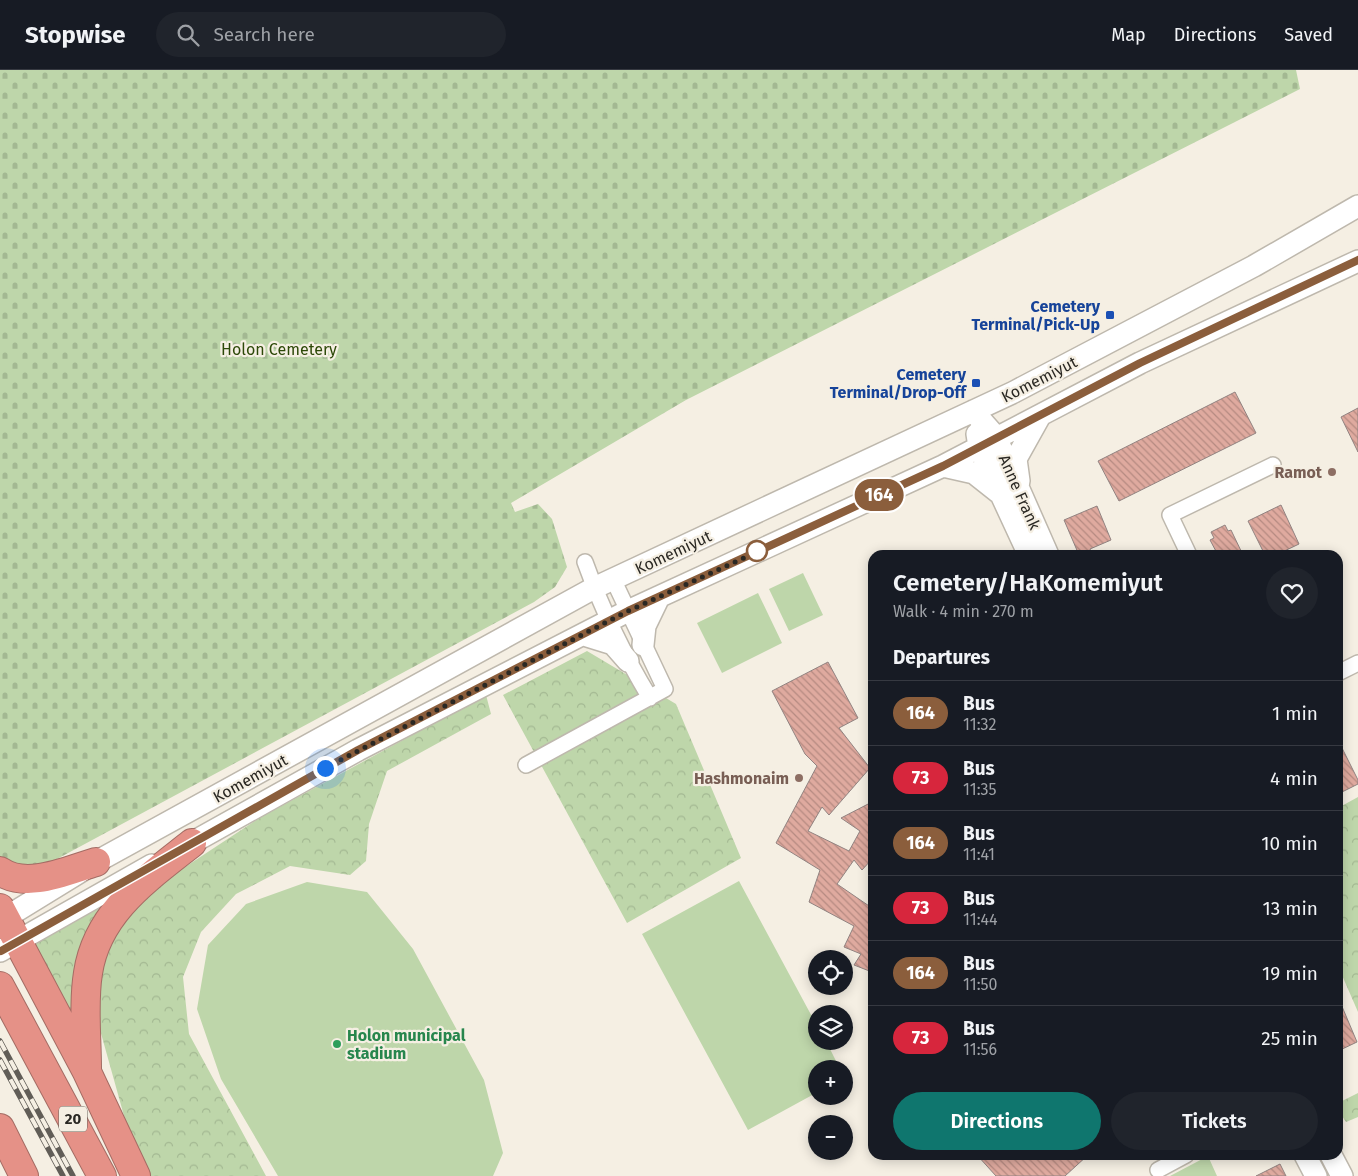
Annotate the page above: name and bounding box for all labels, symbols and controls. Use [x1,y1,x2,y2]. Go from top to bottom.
search box [156,12,506,57]
text: Stopwise [25,21,126,49]
icon: search [174,21,202,49]
text: Search here [214,23,315,46]
text: Map [1111,24,1146,46]
text: Directions [1174,24,1256,46]
text: Saved [1284,24,1333,46]
place label: Cemetery Terminal/Pick-Up [972,297,1101,334]
marker: Cemetery Terminal/Pick-Up [1104,309,1116,321]
park label: Holon Cemetery [221,340,337,359]
street label: Komemiyut [998,352,1080,407]
place label: Cemetery Terminal/Drop-Off [830,365,967,402]
marker: Cemetery Terminal/Drop-Off [970,377,982,389]
street label: Anne Frank [995,452,1045,533]
place label: Ramot [1274,463,1323,482]
marker: Ramot [1326,466,1338,478]
line badge: 164 [850,479,908,511]
text: 164 [865,484,893,506]
street label: Komemiyut [632,526,715,578]
unlabelled marker [746,540,768,562]
button: heart [1266,567,1318,619]
text: Cemetery/HaKomemiyut [893,569,1163,597]
text: Walk · 4 min · 270 m [893,602,1034,621]
text: Departures [893,646,990,669]
text: Bus [963,692,995,715]
text: 164 [906,702,935,724]
text: 1 min [1272,702,1318,725]
text: 11:32 [963,715,996,734]
street label: Komemiyut [210,750,291,807]
your location [313,756,338,781]
text: Bus [963,757,995,780]
text: 73 [912,767,929,789]
text: 4 min [1270,767,1318,790]
place label: Hashmonaim [694,769,789,788]
marker: Hashmonaim [793,772,805,784]
text: 11:35 [963,780,997,799]
text: Bus [963,822,995,845]
text: 164 [906,832,935,854]
text: 10 min [1261,832,1318,855]
text: 11:41 [963,845,995,864]
text: Bus [963,887,995,910]
text: 73 [912,897,929,919]
text: 13 min [1262,897,1318,920]
text: 11:44 [963,910,997,929]
map controls [808,950,853,1160]
button: locate [808,950,853,995]
text: Bus [963,952,995,975]
text: 164 [906,962,935,984]
text: 19 min [1262,962,1318,985]
text: 11:50 [963,975,997,994]
button: layers [808,1005,853,1050]
text: Bus [963,1017,995,1040]
place label: Holon municipal stadium [347,1026,466,1063]
text: 73 [912,1027,929,1049]
text: 25 min [1261,1027,1318,1050]
marker: Holon municipal stadium [331,1038,343,1050]
text: 11:56 [963,1040,997,1059]
button: + [808,1060,853,1105]
button: Directions [893,1092,1101,1150]
button: Tickets [1111,1092,1318,1150]
road number: 20 [59,1106,87,1132]
button: − [808,1115,853,1160]

